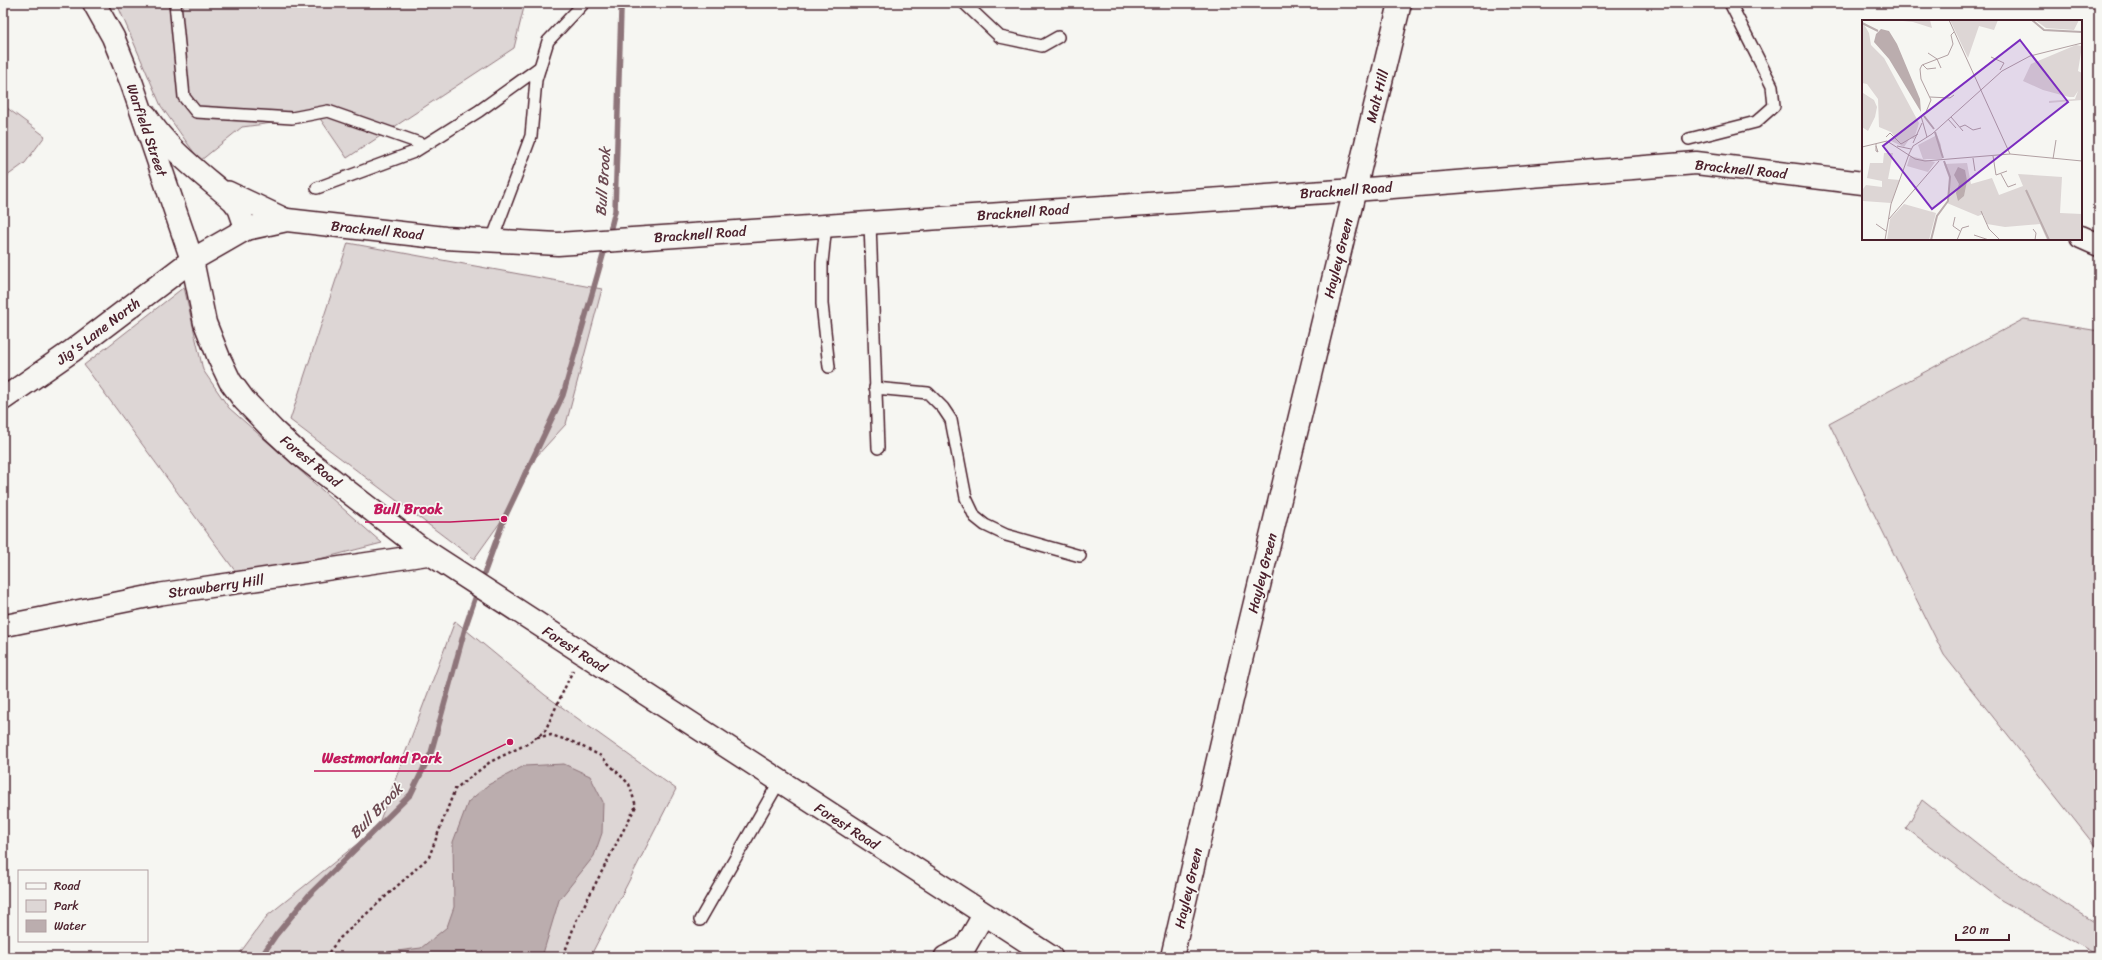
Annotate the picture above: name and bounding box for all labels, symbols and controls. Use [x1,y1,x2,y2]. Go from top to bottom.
inset map [1862,20,2082,240]
street label: Malt Hill [1359,66,1396,125]
street label: Warfield Street [119,80,175,181]
water label: Bull Brook [588,145,619,217]
street label: Bracknell Road [1694,152,1790,187]
street label: Bracknell Road [1299,175,1395,206]
street label: Bracknell Road [976,197,1072,228]
street label: Bracknell Road [330,213,426,248]
street label: Hayley Green [1316,215,1361,301]
street label: Bracknell Road [653,219,749,250]
street label: Jig's Lane North [50,291,146,372]
street label: Forest Road [274,429,348,495]
callout: Bull Brook [365,495,450,522]
text: Bull Brook [374,496,443,522]
street label: Hayley Green [1240,530,1285,616]
street label: Strawberry Hill [167,567,267,606]
street label: Forest Road [537,619,614,681]
callout: Westmorland Park [314,744,450,771]
text: Westmorland Park [322,745,442,771]
water label: Bull Brook [343,776,411,845]
street label: Forest Road [809,796,886,858]
street label: Hayley Green [1167,845,1210,931]
legend [18,870,148,942]
text: Road [54,875,81,897]
text: Park [54,895,79,917]
text: Water [54,915,87,937]
scale bar [1956,916,2009,942]
text: 20 m [1962,919,1989,941]

